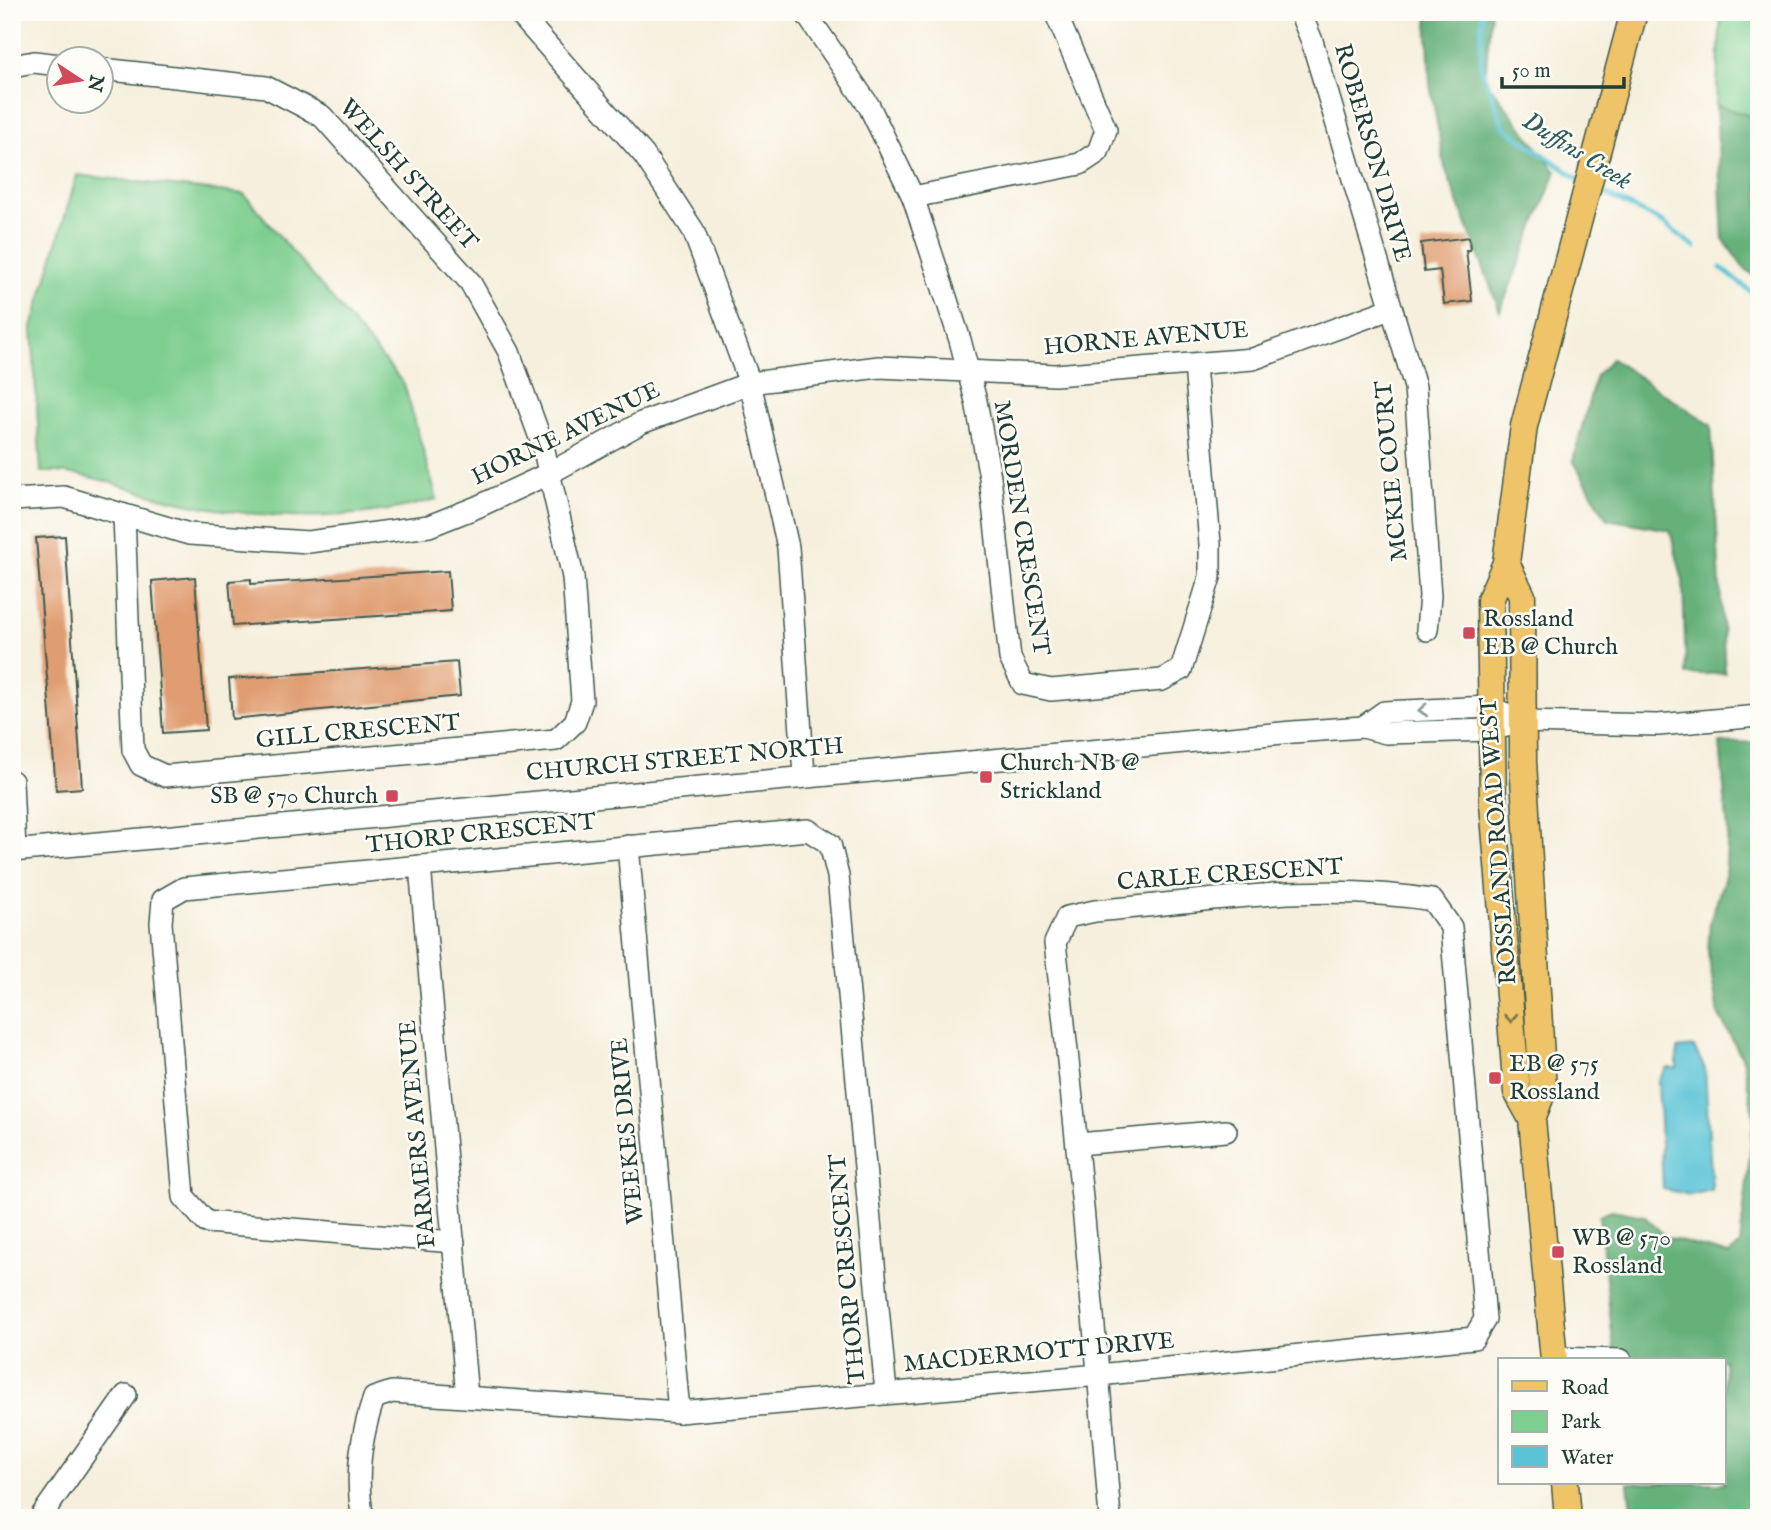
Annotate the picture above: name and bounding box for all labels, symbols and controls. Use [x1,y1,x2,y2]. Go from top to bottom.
street label: ROBERSON DRIVE [1326,40,1418,266]
north arrow [46,46,116,116]
scale bar [1502,46,1624,90]
text: 50 m [1512,58,1551,85]
text: N [81,72,108,94]
street label: WELSH STREET [332,93,485,258]
water label: Duffins Creek [1516,105,1638,198]
street label: HORNE AVENUE [1042,315,1250,363]
street label: HORNE AVENUE [467,375,665,493]
street label: MCKIE COURT [1369,379,1415,563]
street label: MORDEN CRESCENT [986,398,1057,658]
place label: Rossland EB @ Church [1483,604,1618,663]
marker: Rossland EB @ Church [1461,625,1477,641]
street label: ROSSLAND ROAD WEST [1473,696,1525,986]
one-way arrow [1418,702,1429,717]
street label: GILL CRESCENT [255,708,462,756]
street label: CHURCH STREET NORTH [525,731,845,789]
place label: Church NB @ Strickland [1000,748,1139,807]
marker: Church NB @ Strickland [978,769,994,785]
place label: SB @ 570 Church [210,781,378,812]
marker: SB @ 570 Church [384,788,400,804]
street label: THORP CRESCENT [365,806,598,861]
street label: CARLE CRESCENT [1116,852,1345,898]
one-way arrow [1503,1013,1518,1024]
street label: FARMERS AVENUE [393,1019,443,1249]
street label: WEEKES DRIVE [604,1036,652,1226]
place label: EB @ 575 Rossland [1509,1049,1600,1108]
marker: EB @ 575 Rossland [1487,1070,1503,1086]
street label: THORP CRESCENT [822,1152,874,1385]
place label: WB @ 570 Rossland [1572,1223,1671,1282]
marker: WB @ 570 Rossland [1550,1244,1566,1260]
street label: MACDERMOTT DRIVE [902,1326,1176,1380]
legend [1498,1358,1726,1484]
text: Road [1561,1375,1609,1402]
text: Park [1561,1409,1602,1436]
text: Water [1561,1445,1614,1472]

